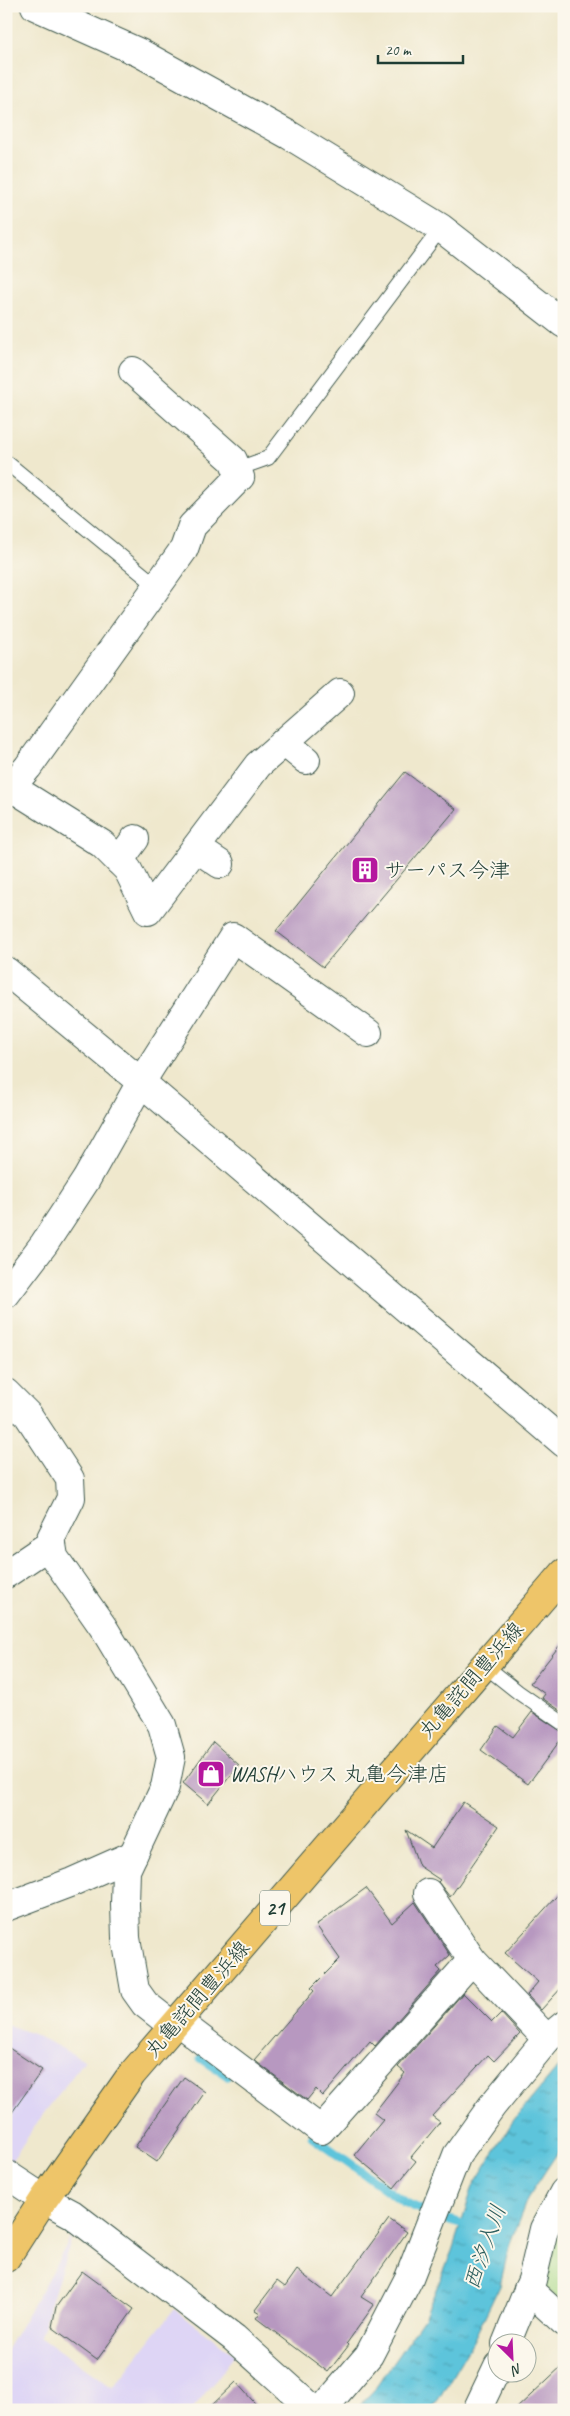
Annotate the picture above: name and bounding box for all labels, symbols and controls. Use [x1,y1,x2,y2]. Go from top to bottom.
scale bar [378,32,462,64]
text: 20 m [385,41,412,60]
building icon: サーパス今津 [350,855,380,885]
place label: サーパス今津 [384,857,510,883]
street label: 丸亀詫間豊浜線 [413,1616,529,1744]
shop icon: WASHハウス 丸亀今津店 [196,1759,226,1789]
place label: WASHハウス 丸亀今津店 [230,1761,449,1787]
road number: 21 [260,1890,290,1926]
street label: 丸亀詫間豊浜線 [139,1935,255,2063]
water label: 西汐入川 [457,2201,513,2293]
north arrow [488,2334,538,2384]
text: N [508,2360,525,2380]

